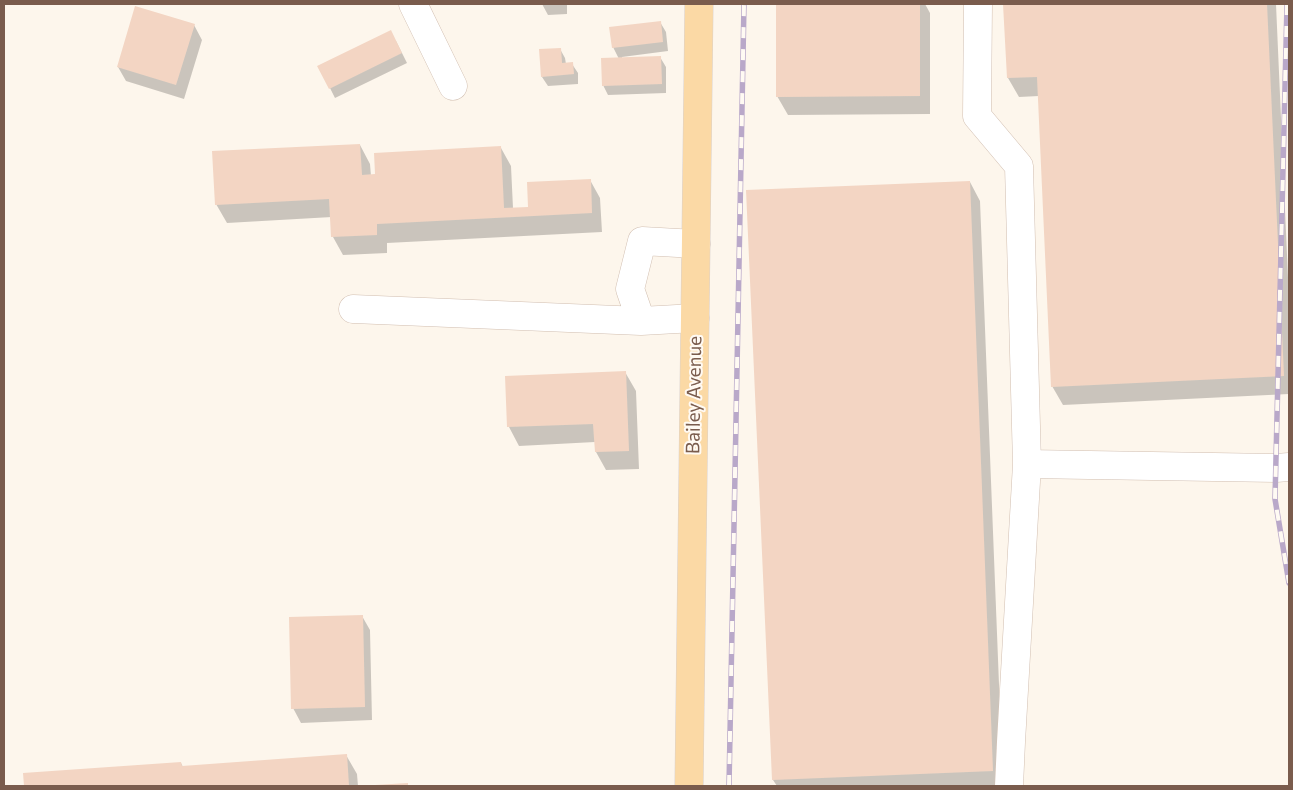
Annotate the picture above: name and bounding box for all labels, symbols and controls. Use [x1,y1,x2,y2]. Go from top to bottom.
street label: Bailey Avenue [682,336,706,454]

